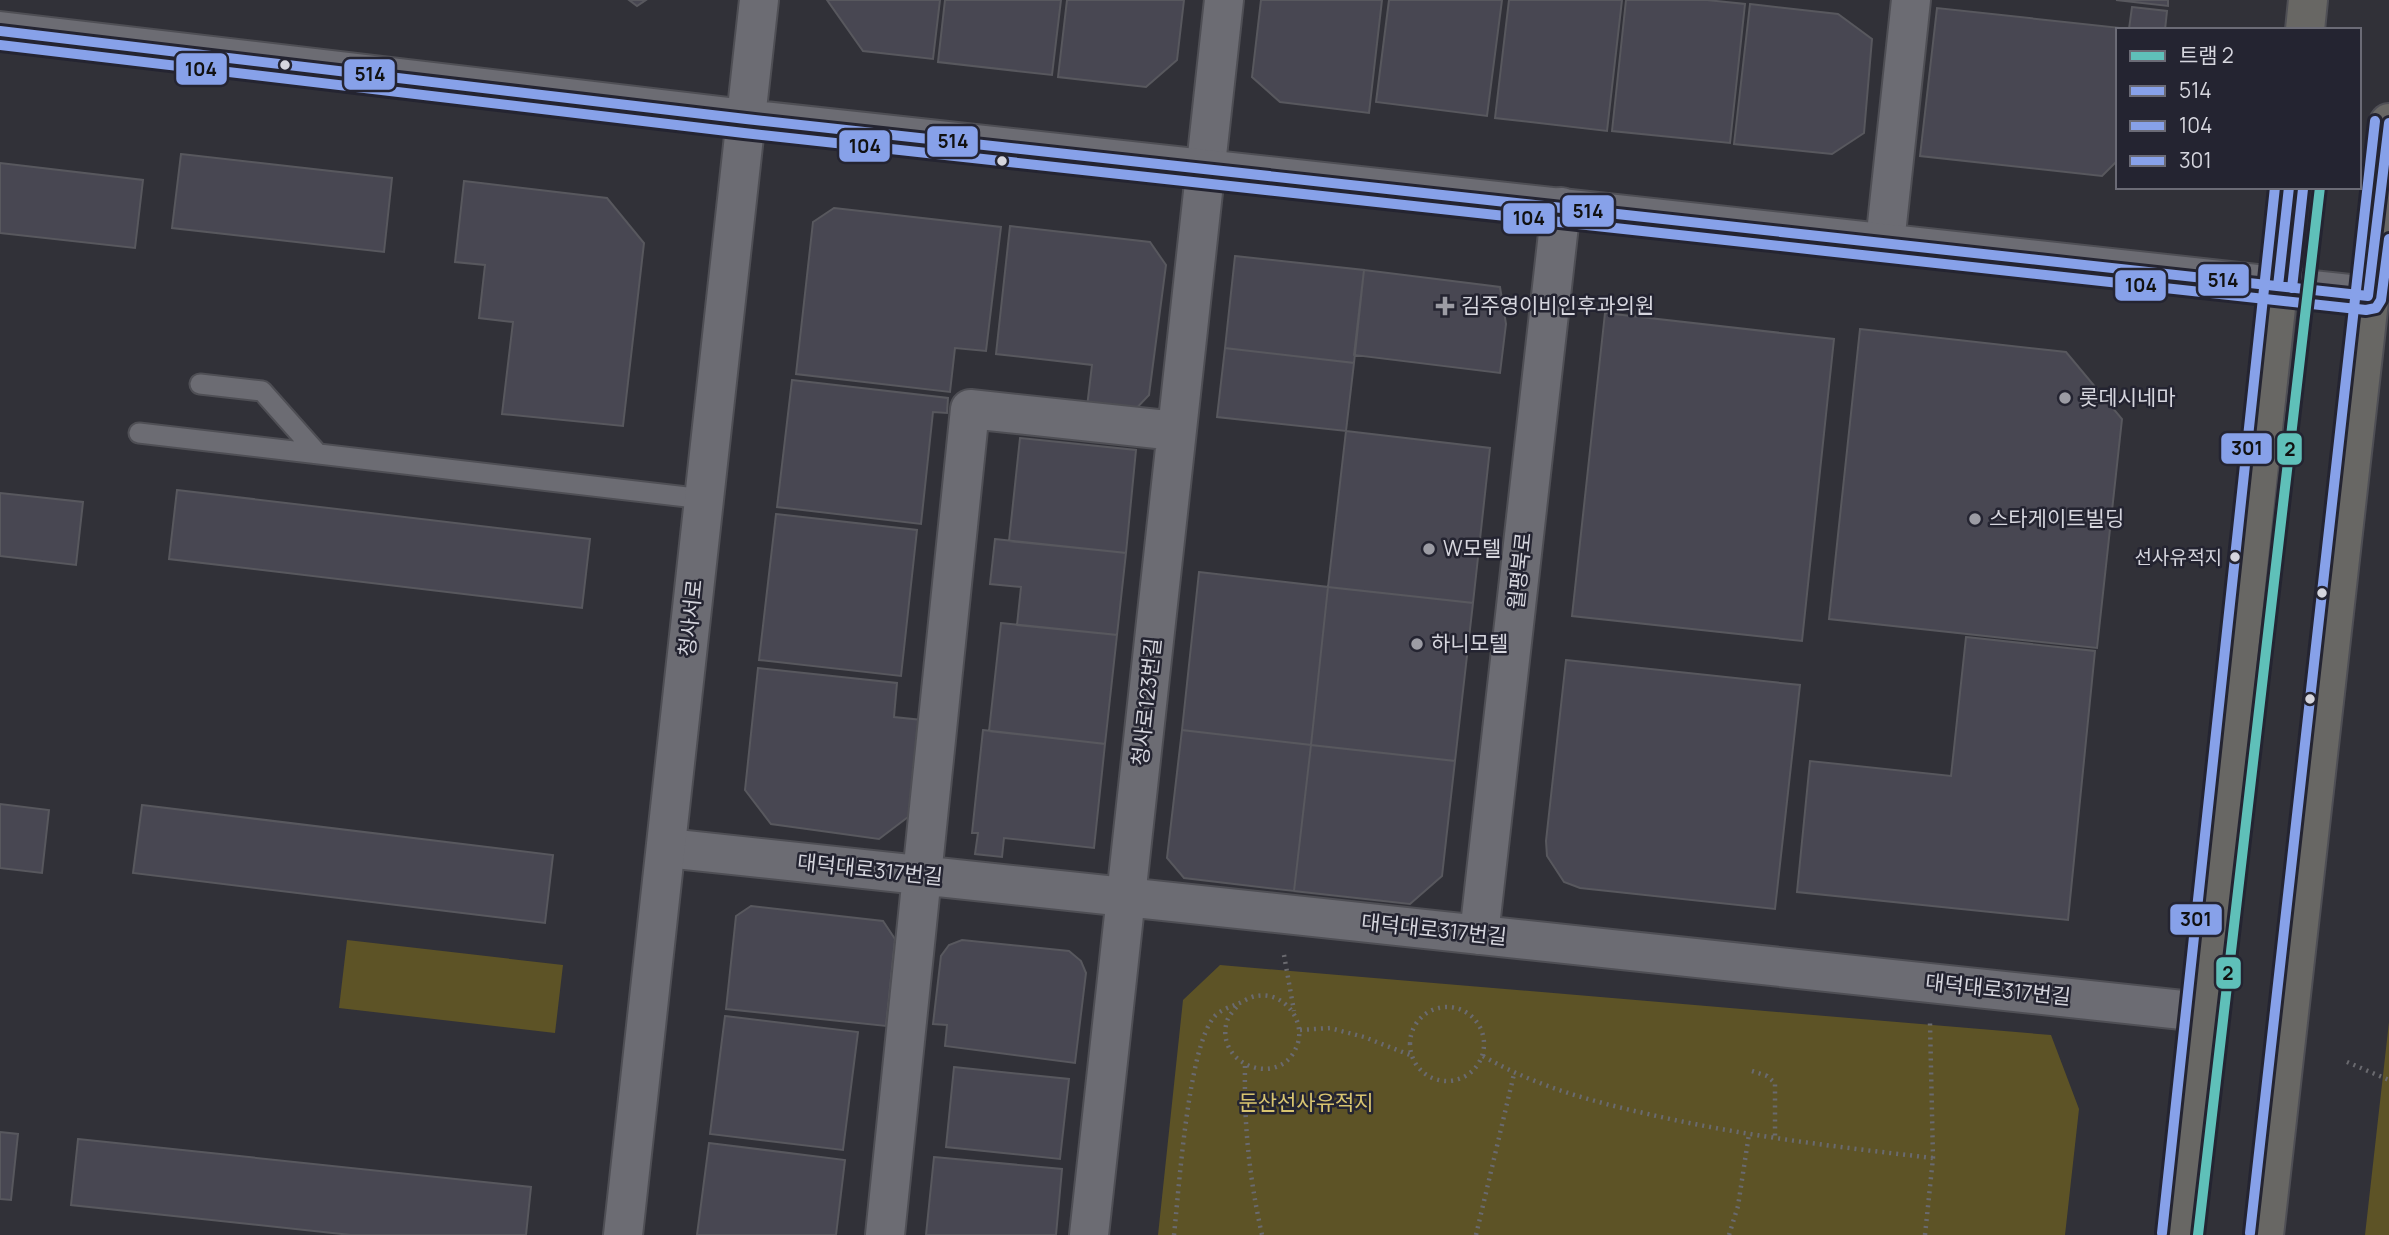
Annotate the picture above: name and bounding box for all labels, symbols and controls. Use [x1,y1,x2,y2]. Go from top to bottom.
legend [2116,28,2361,189]
text: 트램 2 [2179,41,2234,69]
line badge: 104 [175,52,228,86]
text: 104 [185,56,217,82]
unlabelled marker [278,58,292,72]
line badge: 514 [343,58,396,91]
text: 514 [354,61,386,87]
text: 514 [2179,76,2212,104]
text: 104 [2179,111,2212,139]
line badge: 514 [926,125,979,158]
text: 514 [937,128,969,154]
line badge: 104 [838,129,891,163]
text: 104 [849,133,881,159]
text: 301 [2179,146,2212,174]
unlabelled marker [995,154,1009,168]
line badge: 514 [1561,194,1615,228]
text: 514 [1572,198,1604,224]
line badge: 104 [1502,202,1556,235]
text: 104 [1513,205,1545,231]
line badge: 514 [2197,263,2250,297]
text: 514 [2207,267,2239,293]
line badge: 104 [2114,269,2167,302]
text: 104 [2125,272,2157,298]
place label: 김주영이비인후과의원 [1461,291,1654,319]
marker: 김주영이비인후과의원 [1435,296,1455,316]
place label: 롯데시네마 [2079,383,2176,411]
marker: 롯데시네마 [2057,390,2073,406]
line badge: 301 [2220,432,2273,465]
line badge: 2 [2276,432,2303,466]
text: 301 [2231,435,2263,461]
text: 2 [2284,436,2296,462]
place label: 스타게이트빌딩 [1989,504,2124,532]
marker: 스타게이트빌딩 [1967,511,1983,527]
street label: 월평북로 [1501,531,1537,611]
place label: W모텔 [1443,534,1501,562]
marker: W모텔 [1421,541,1437,557]
place label: 선사유적지 [2135,544,2222,570]
marker: 선사유적지 [2228,550,2242,564]
street label: 청사서로 [672,578,708,658]
unlabelled marker [2315,586,2329,600]
place label: 하니모텔 [1431,629,1508,657]
marker: 하니모텔 [1409,636,1425,652]
street label: 청사로123번길 [1125,637,1167,767]
unlabelled marker [2303,692,2317,706]
street label: 대덕대로317번길 [796,847,944,891]
line badge: 301 [2169,903,2223,936]
text: 301 [2180,906,2212,932]
street label: 대덕대로317번길 [1360,907,1508,951]
line badge: 2 [2215,956,2242,990]
text: 2 [2222,960,2234,986]
street label: 대덕대로317번길 [1924,967,2072,1011]
park label: 둔산선사유적지 [1238,1088,1374,1116]

